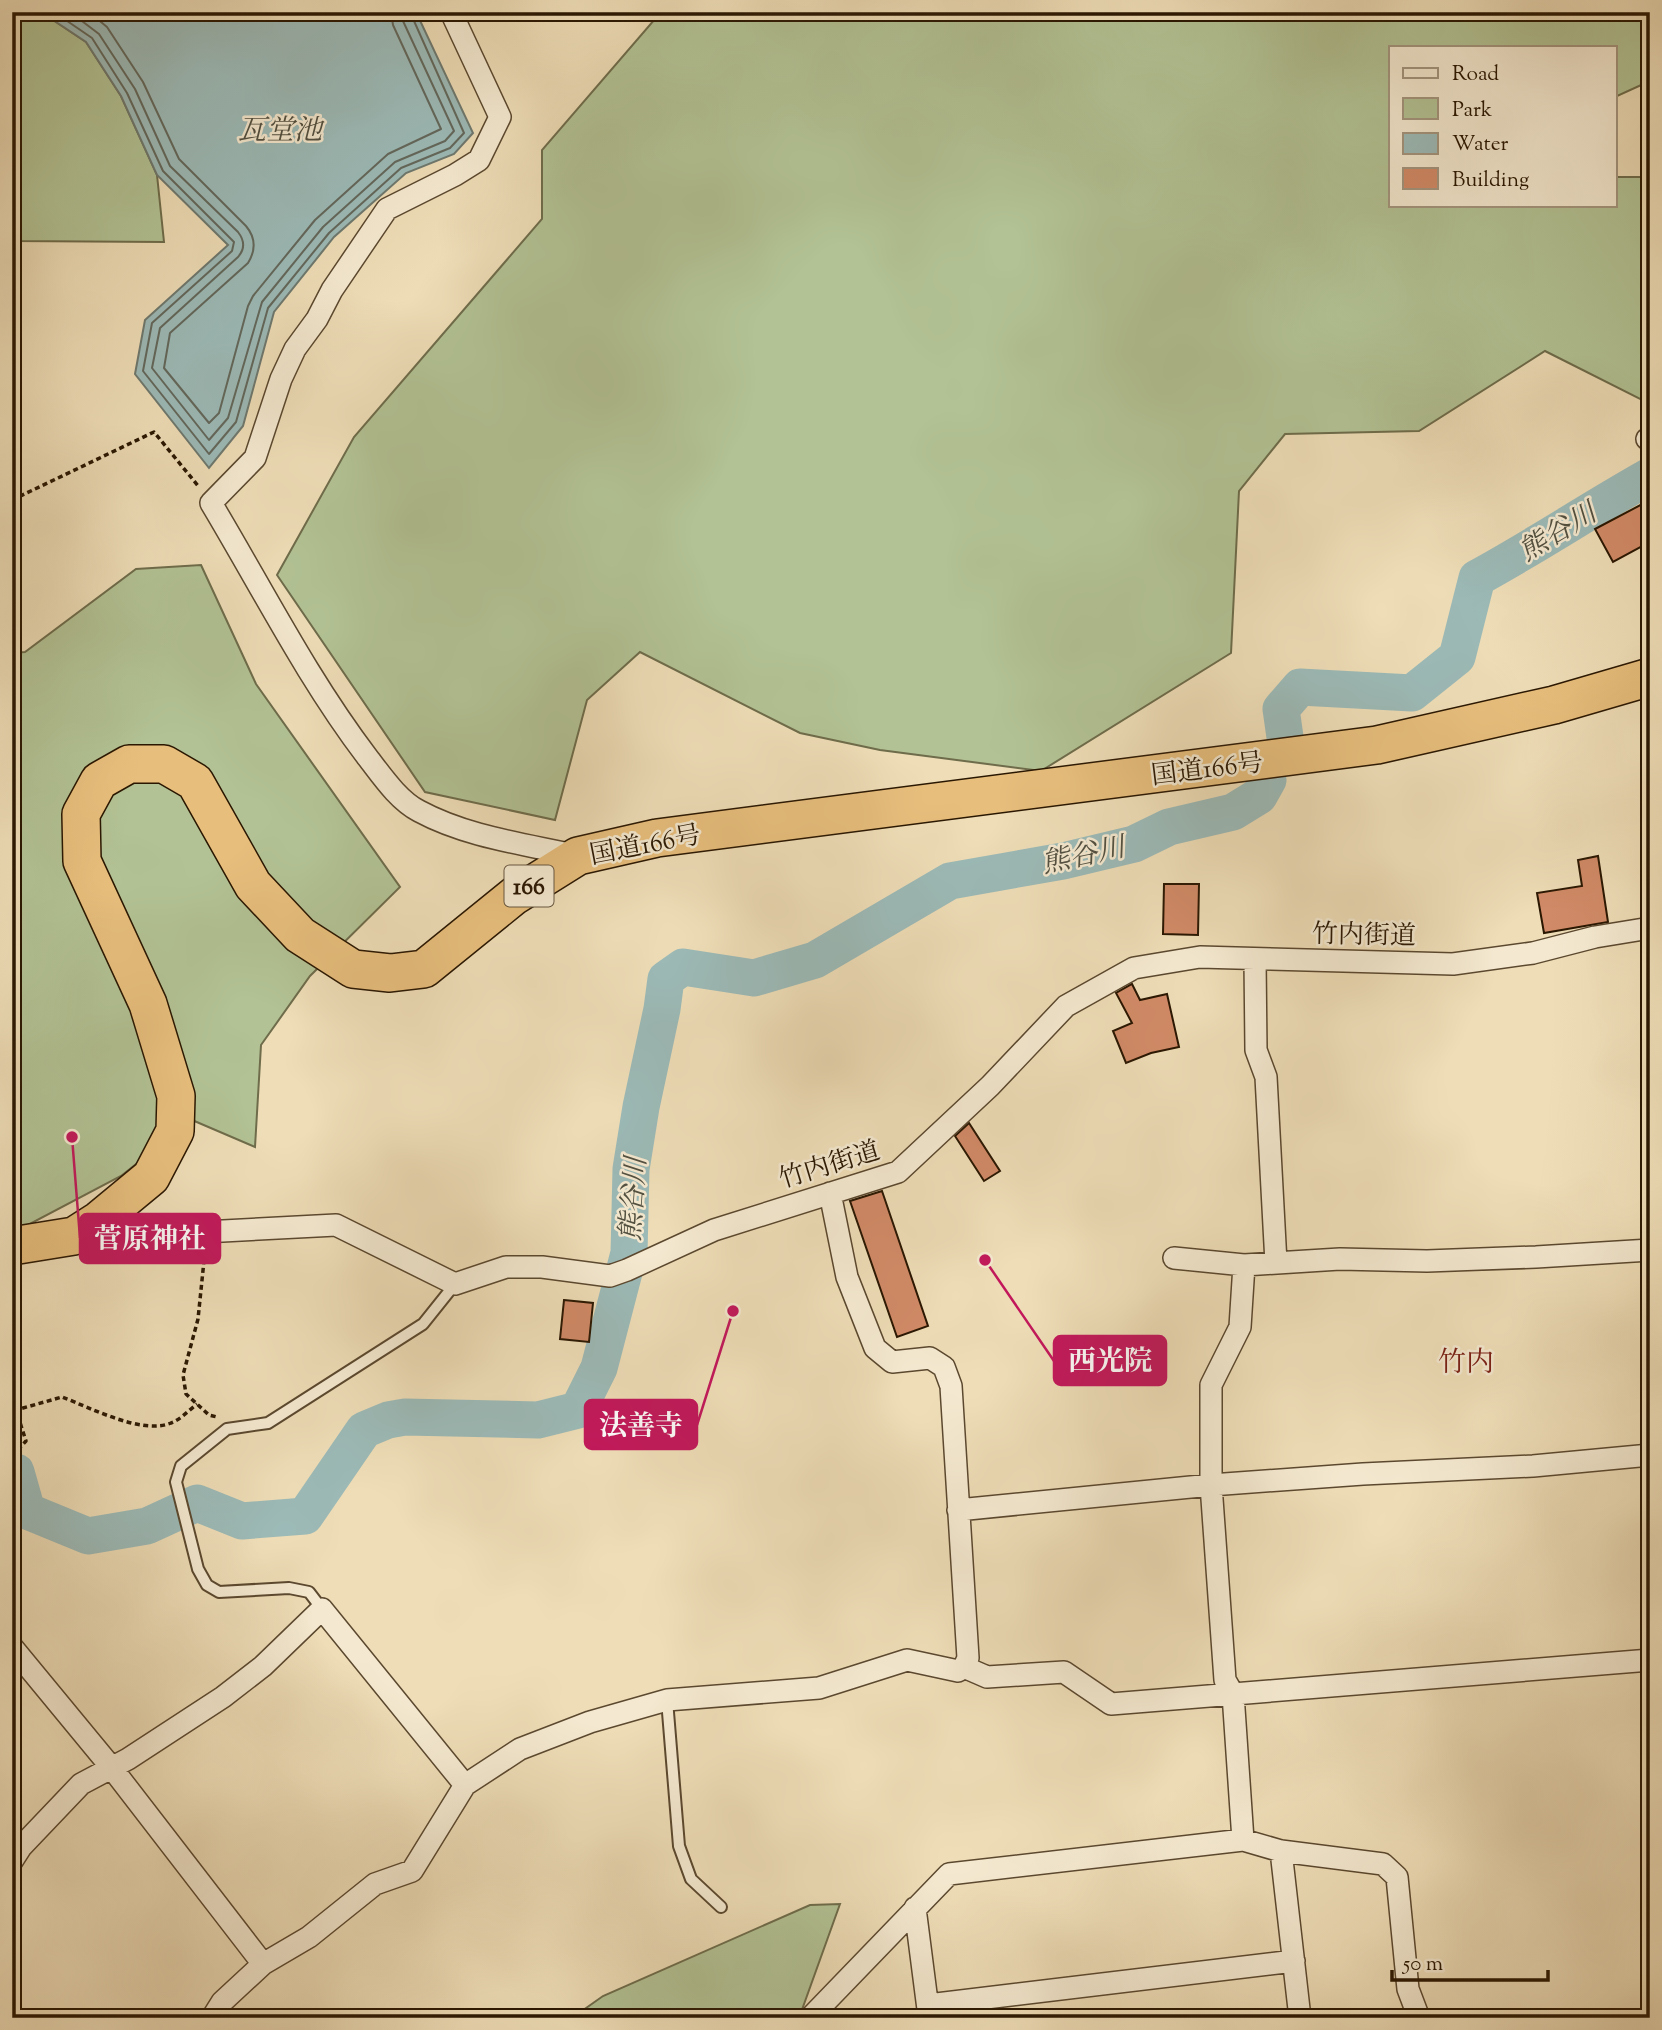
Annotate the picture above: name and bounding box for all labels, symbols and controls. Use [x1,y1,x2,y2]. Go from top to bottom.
legend [1389,46,1616,206]
text: Road [1452,60,1499,90]
text: Park [1452,96,1493,126]
water label: 瓦堂池 [238,112,325,152]
text: Water [1452,130,1509,160]
text: Building [1452,166,1529,196]
water label: 熊谷川 [1512,493,1607,572]
street label: 国道166号 [1149,745,1265,796]
street label: 国道166号 [587,818,704,875]
water label: 熊谷川 [1038,828,1132,885]
road number: 166 [504,866,554,906]
street label: 竹内街道 [1312,917,1416,956]
street label: 竹内街道 [775,1133,885,1199]
water label: 熊谷川 [612,1153,658,1243]
callout: 菅原神社 [80,1214,220,1263]
text: 菅原神社 [94,1221,206,1261]
callout: 西光院 [1054,1336,1166,1385]
text: 西光院 [1068,1343,1152,1383]
district label: 竹内 [1438,1344,1494,1384]
callout: 法善寺 [585,1400,697,1449]
text: 法善寺 [599,1408,683,1448]
scale bar [1392,1939,1548,1983]
text: 50 m [1402,1950,1443,1980]

